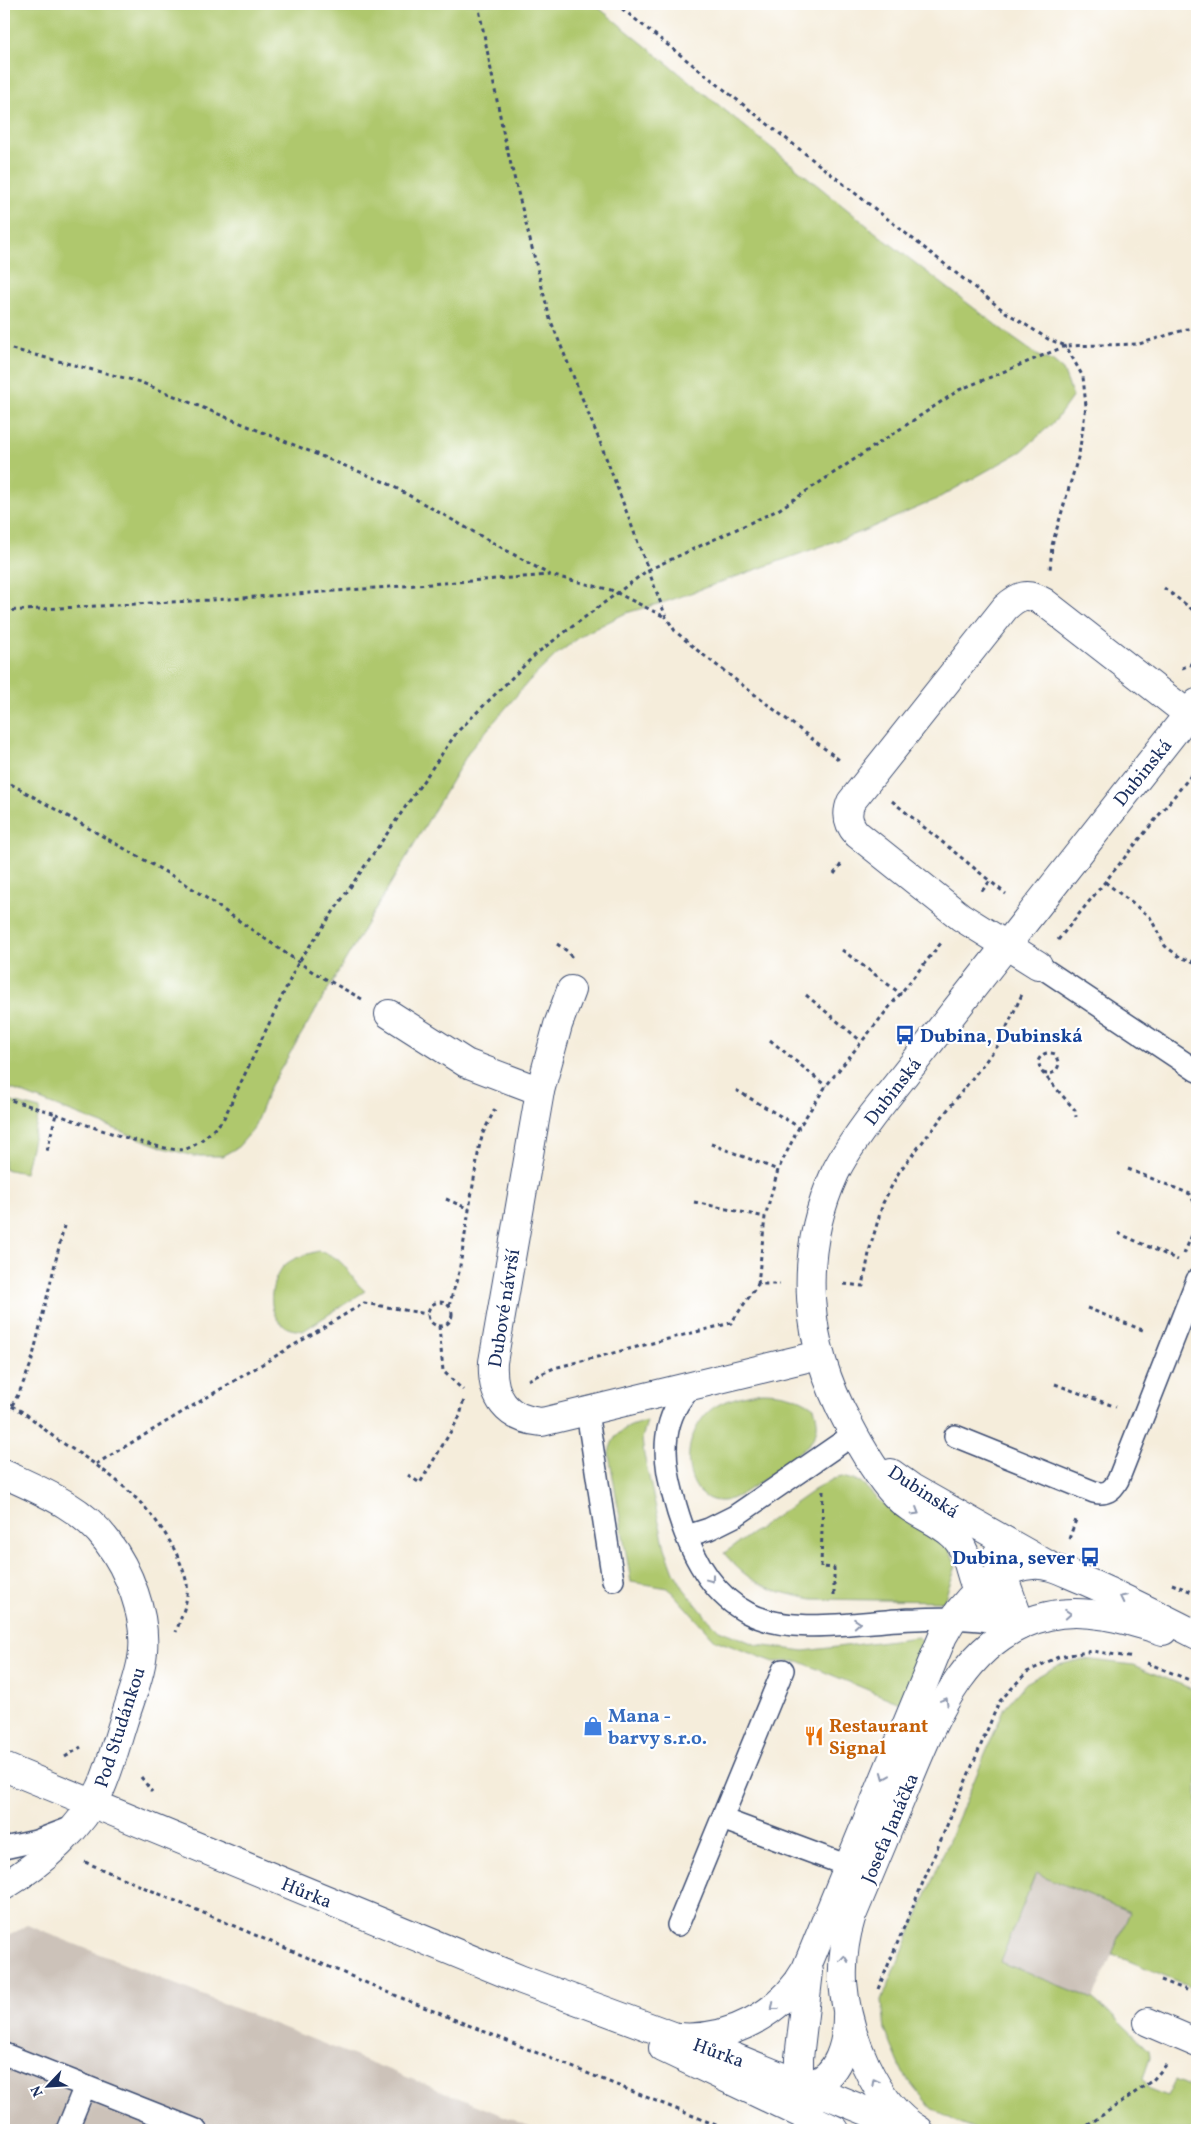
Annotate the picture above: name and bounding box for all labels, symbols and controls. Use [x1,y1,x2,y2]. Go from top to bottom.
street label: Dubinská [1108,734,1179,813]
bus stop icon: Dubina, Dubinská [894,1024,916,1046]
place label: Dubina, Dubinská [920,1024,1083,1050]
street label: Dubinská [859,1053,928,1132]
street label: Dubové návrší [483,1247,527,1369]
street label: Dubinská [882,1460,964,1525]
one-way arrow [911,1506,920,1516]
place label: Dubina, sever [952,1546,1075,1572]
bus stop icon: Dubina, sever [1079,1546,1101,1568]
one-way arrow [705,1573,713,1582]
one-way arrow [1119,1594,1128,1604]
one-way arrow [1064,1608,1072,1619]
one-way arrow [854,1617,862,1628]
street label: Pod Studánkou [89,1664,153,1791]
one-way arrow [938,1697,948,1706]
place label: Mana - barvy s.r.o. [608,1704,707,1752]
place label: Restaurant Signal [829,1714,928,1762]
shop icon: Mana - barvy s.r.o. [582,1715,604,1737]
restaurant icon: Restaurant Signal [803,1725,825,1747]
street label: Josefa Janáčka [856,1770,926,1888]
one-way arrow [881,1771,891,1780]
street label: Hůrka [277,1872,336,1916]
one-way arrow [838,1955,849,1963]
one-way arrow [770,2001,780,2010]
street label: Hůrka [689,2033,748,2075]
north arrow [22,2062,72,2112]
one-way arrow [871,2078,881,2087]
text: N [27,2082,48,2099]

